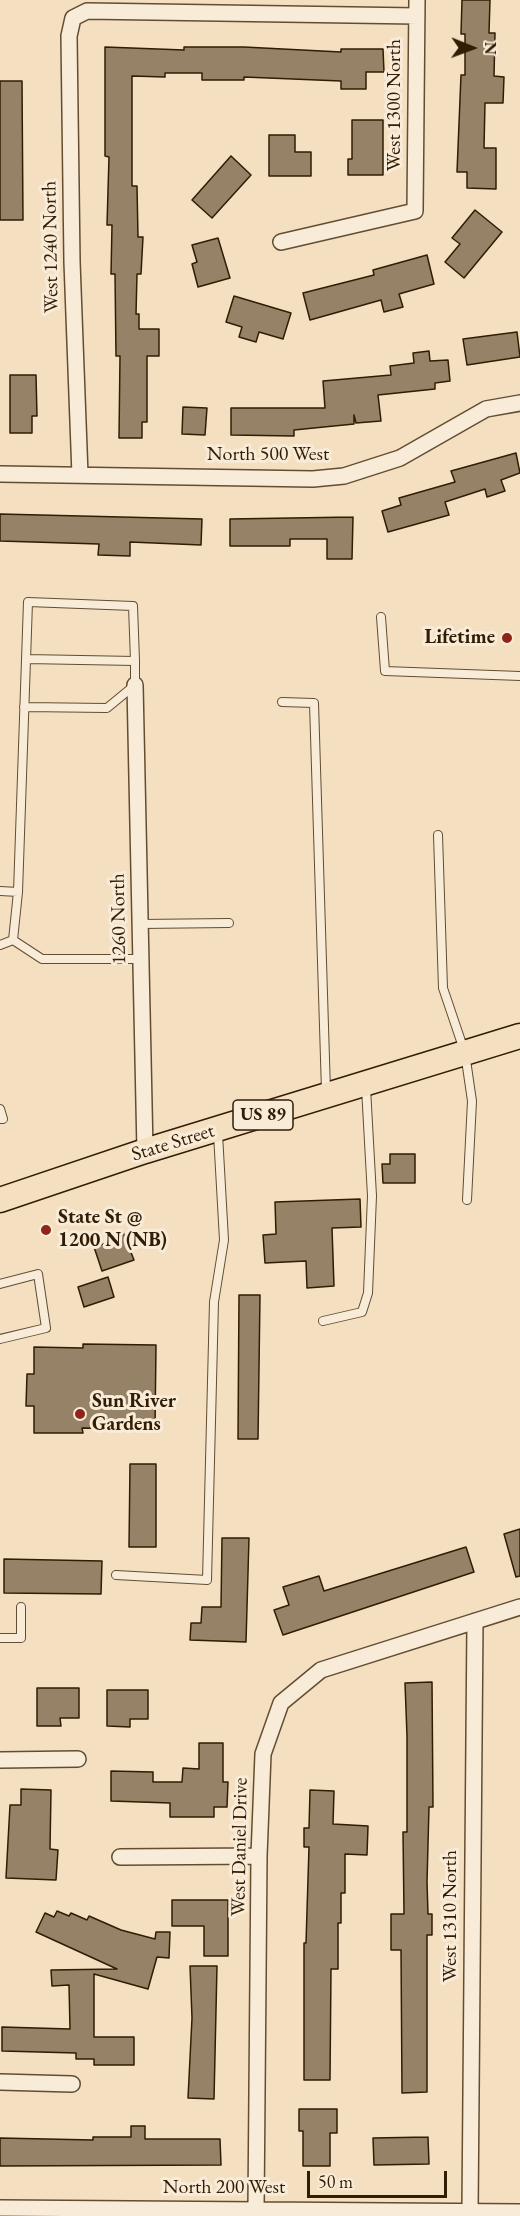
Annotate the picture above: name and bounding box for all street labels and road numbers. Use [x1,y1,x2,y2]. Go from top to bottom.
street label: West 1300 North [383,39,407,171]
street label: West 1240 North [38,181,64,313]
street label: North 500 West [207,443,329,467]
street label: 1260 North [106,873,132,965]
road number: US 89 [233,1100,293,1130]
street label: State Street [129,1119,217,1167]
street label: West Daniel Drive [227,1777,253,1917]
street label: West 1310 North [439,1850,463,1982]
street label: North 200 West [163,2176,285,2200]

